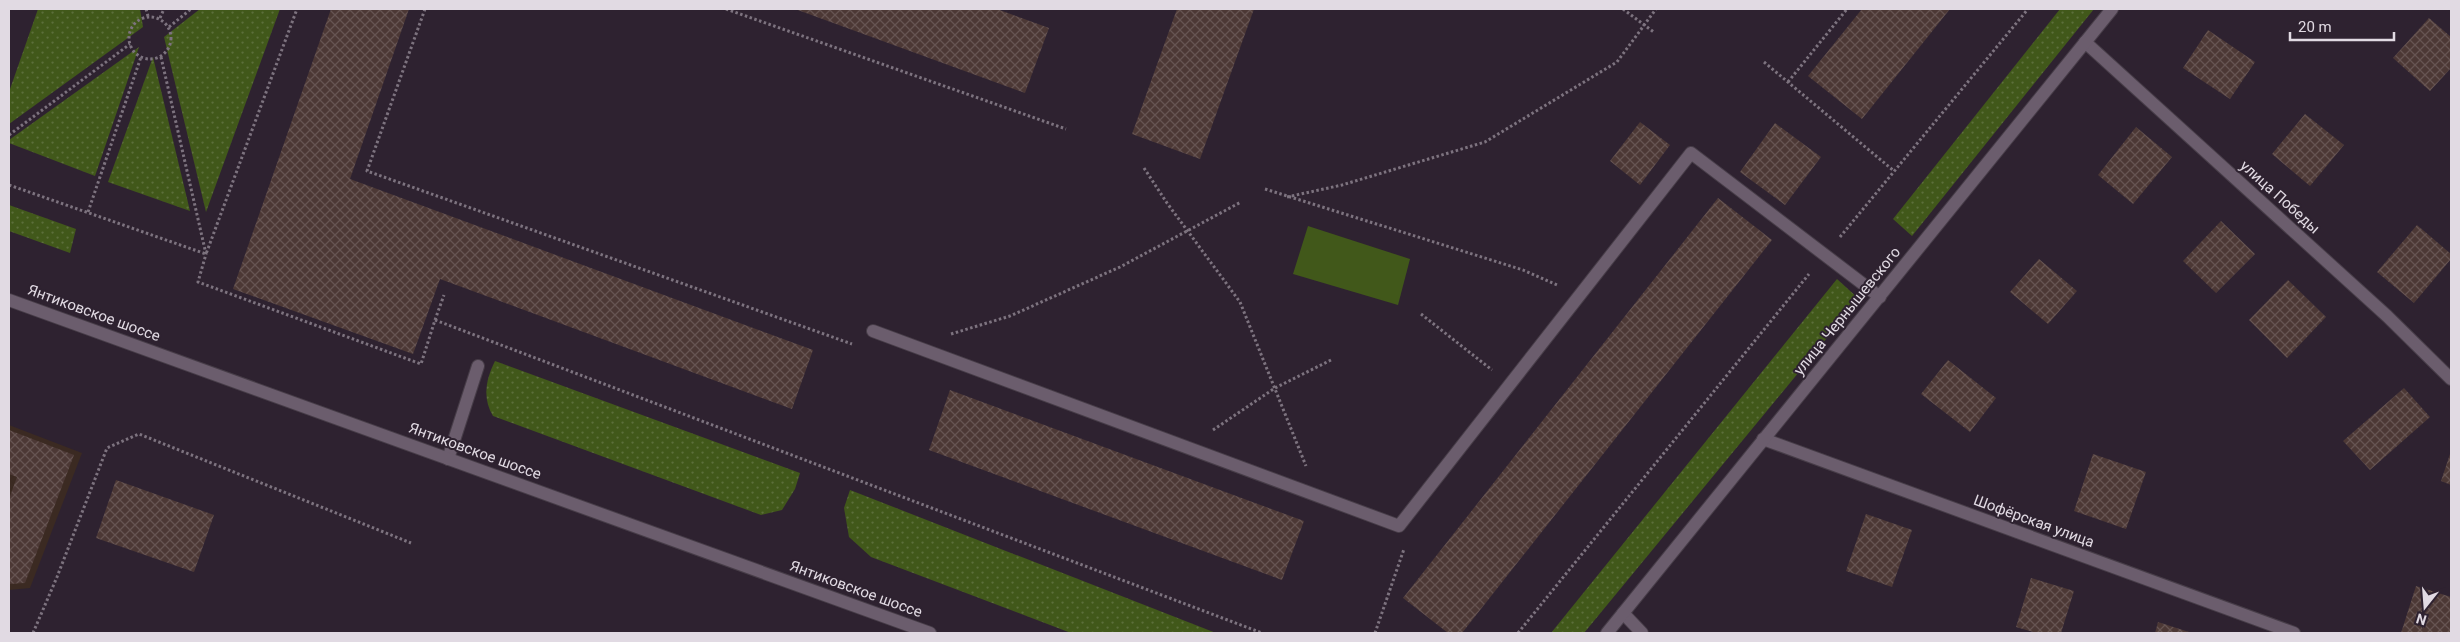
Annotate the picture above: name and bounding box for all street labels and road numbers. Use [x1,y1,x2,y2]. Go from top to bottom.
street label: улица Победы [2236,156,2324,238]
street label: улица Чернышевского [1790,243,1904,379]
street label: Янтиковское шоссе [25,281,163,345]
street label: Янтиковское шоссе [406,419,544,483]
street label: Шофёрская улица [1971,491,2097,551]
street label: Янтиковское шоссе [787,557,925,621]

